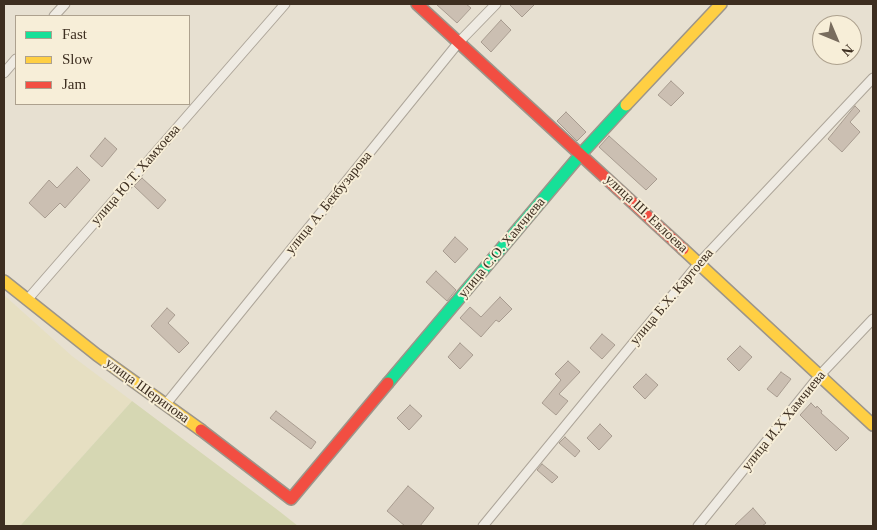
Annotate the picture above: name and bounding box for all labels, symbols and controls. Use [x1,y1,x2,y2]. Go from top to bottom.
legend [15,15,190,105]
north arrow [812,15,862,65]
text: Fast [62,26,87,42]
text: N [838,41,856,59]
text: Slow [62,51,93,67]
text: Jam [62,76,86,92]
street label: улица Ю.Т. Хамхоева [88,121,184,229]
street label: улица А. Бекбузарова [282,148,376,258]
street label: улица Ш. Евлоева [601,171,691,257]
street label: улица С.О. Хамчиева [455,194,549,302]
street label: улица Б.Х. Картоева [627,245,717,349]
street label: улица Шерипова [102,355,192,427]
street label: улица И.Х Хамчиева [738,368,830,474]

